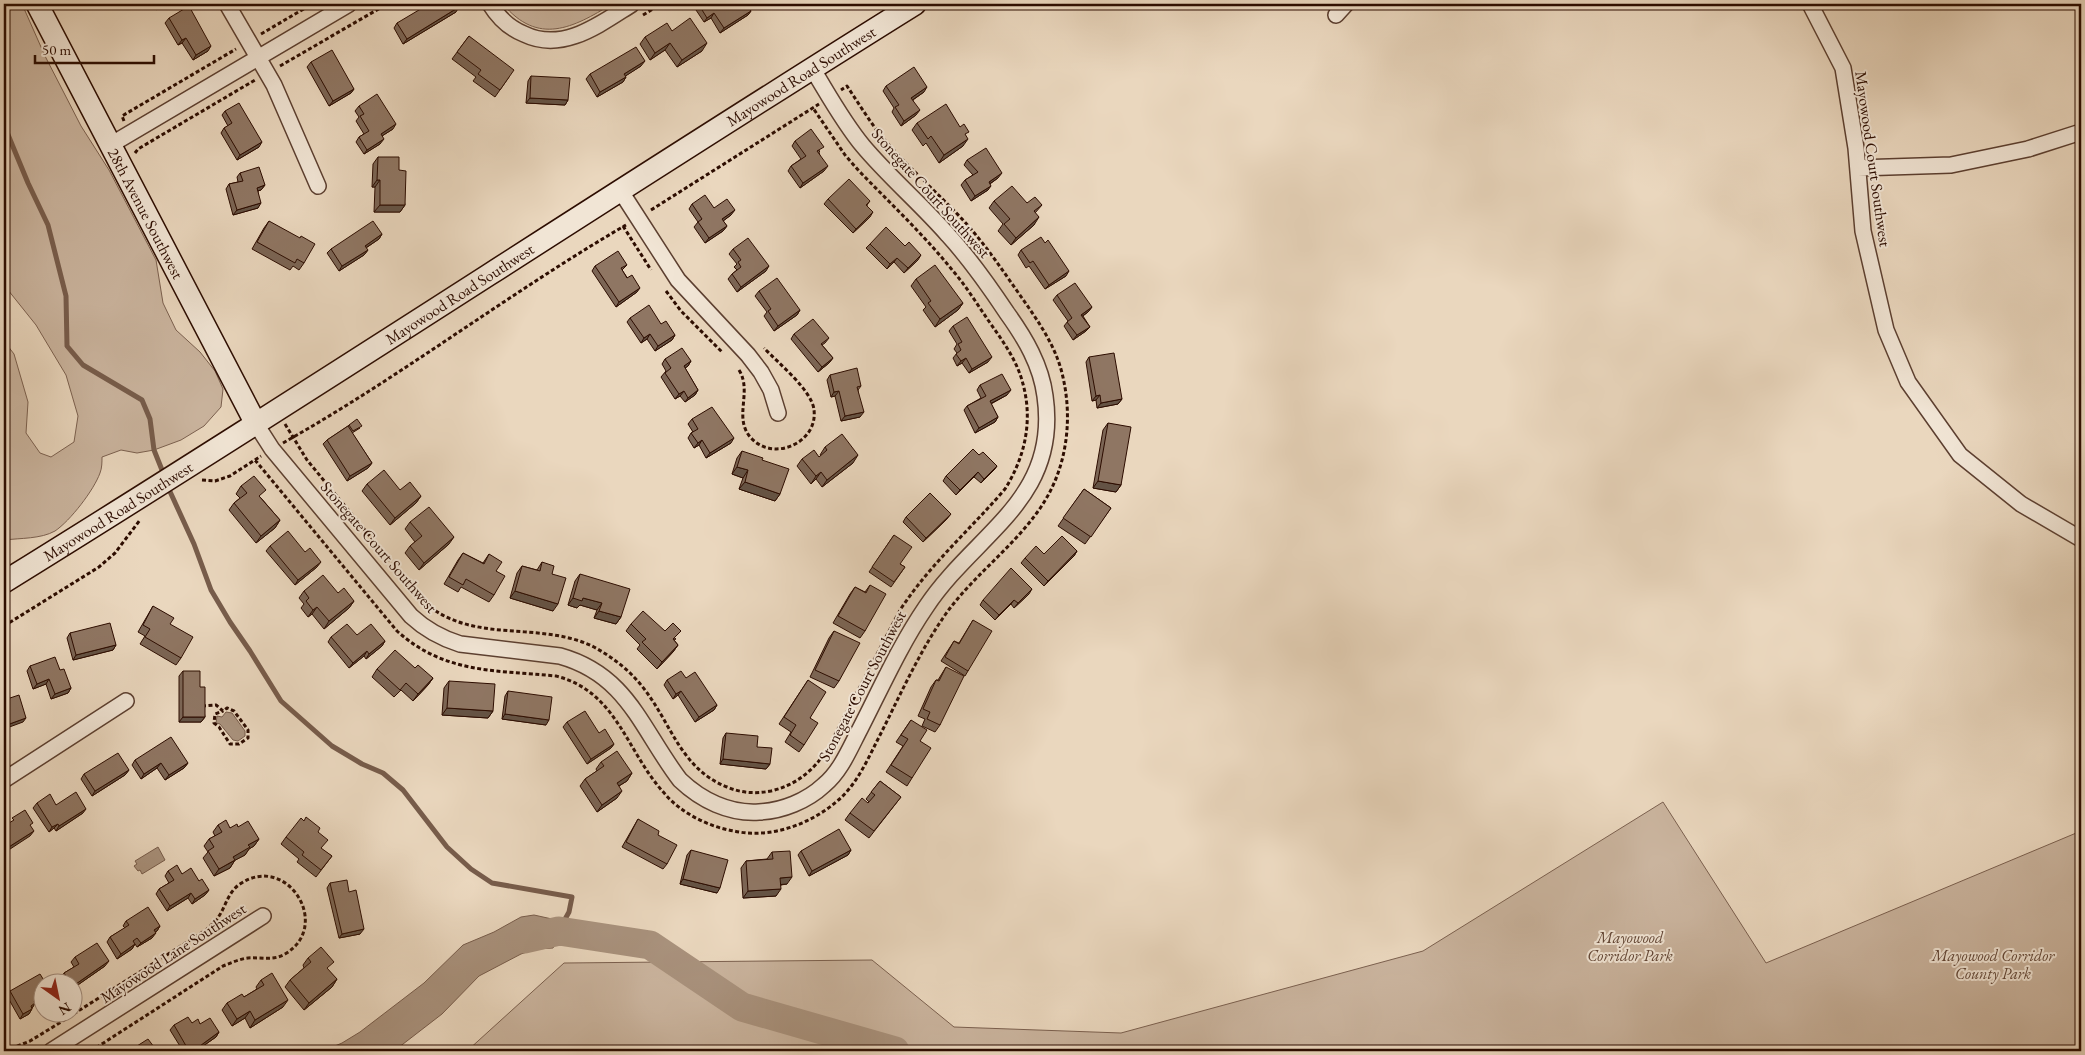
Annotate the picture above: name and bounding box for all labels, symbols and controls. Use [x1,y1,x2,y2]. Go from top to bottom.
street label: Mayowood Road Southwest [722,21,879,131]
scale bar [35,32,154,64]
text: 50 m [42,40,71,59]
street label: Mayowood Court Southwest [1850,70,1896,248]
street label: Stonegate Court Southwest [867,124,995,262]
street label: 28th Avenue Southwest [103,144,189,282]
street label: Mayowood Road Southwest [381,238,538,349]
street label: Mayowood Road Southwest [39,456,196,566]
street label: Stonegate Court Southwest [316,477,442,617]
street label: Stonegate Court Southwest [813,607,911,765]
street label: Mayowood Lane Southwest [96,898,250,1008]
park label: Mayowood Corridor Park [1587,927,1673,966]
park label: Mayowood Corridor County Park [1931,945,2055,984]
north arrow [32,972,82,1022]
text: N [55,998,75,1020]

